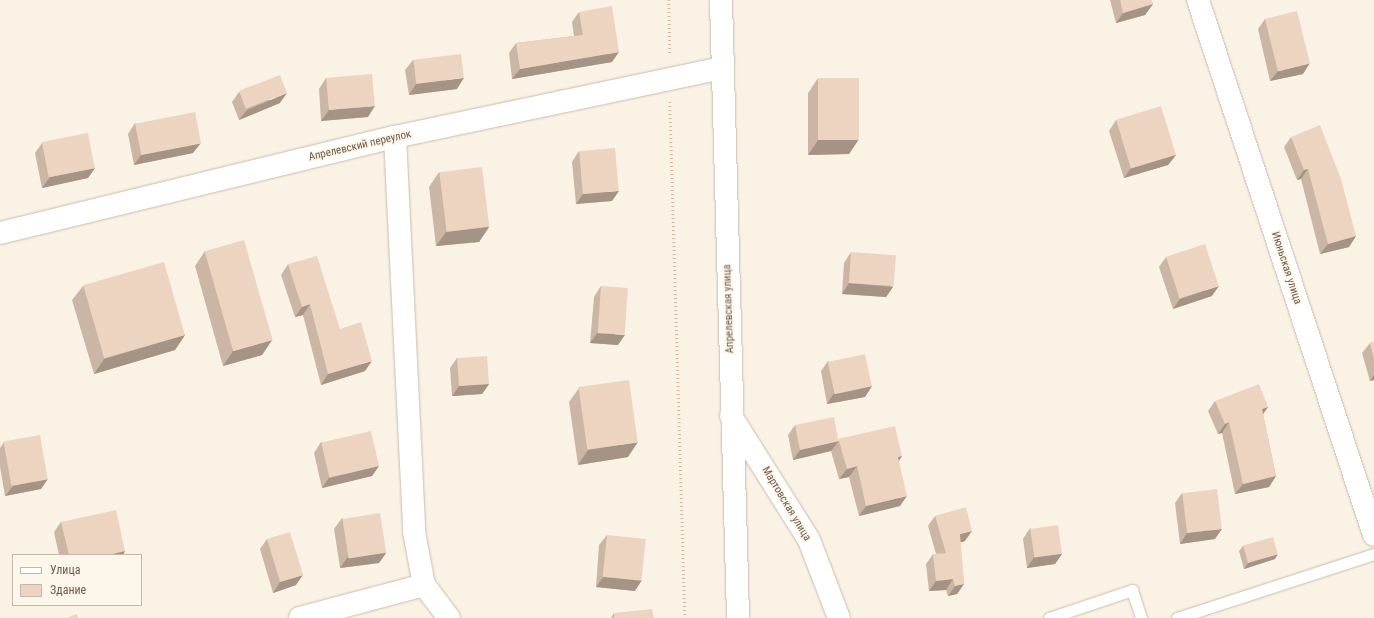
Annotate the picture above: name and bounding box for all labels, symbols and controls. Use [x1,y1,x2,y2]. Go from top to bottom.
street label: Апрелевский переулок [307,128,413,164]
street label: Июньская улица [1268,230,1304,306]
street label: Апрелевская улица [721,264,737,354]
street label: Мартовская улица [759,465,813,543]
legend [12,554,142,606]
text: Улица [50,563,80,577]
text: Здание [50,583,86,597]

